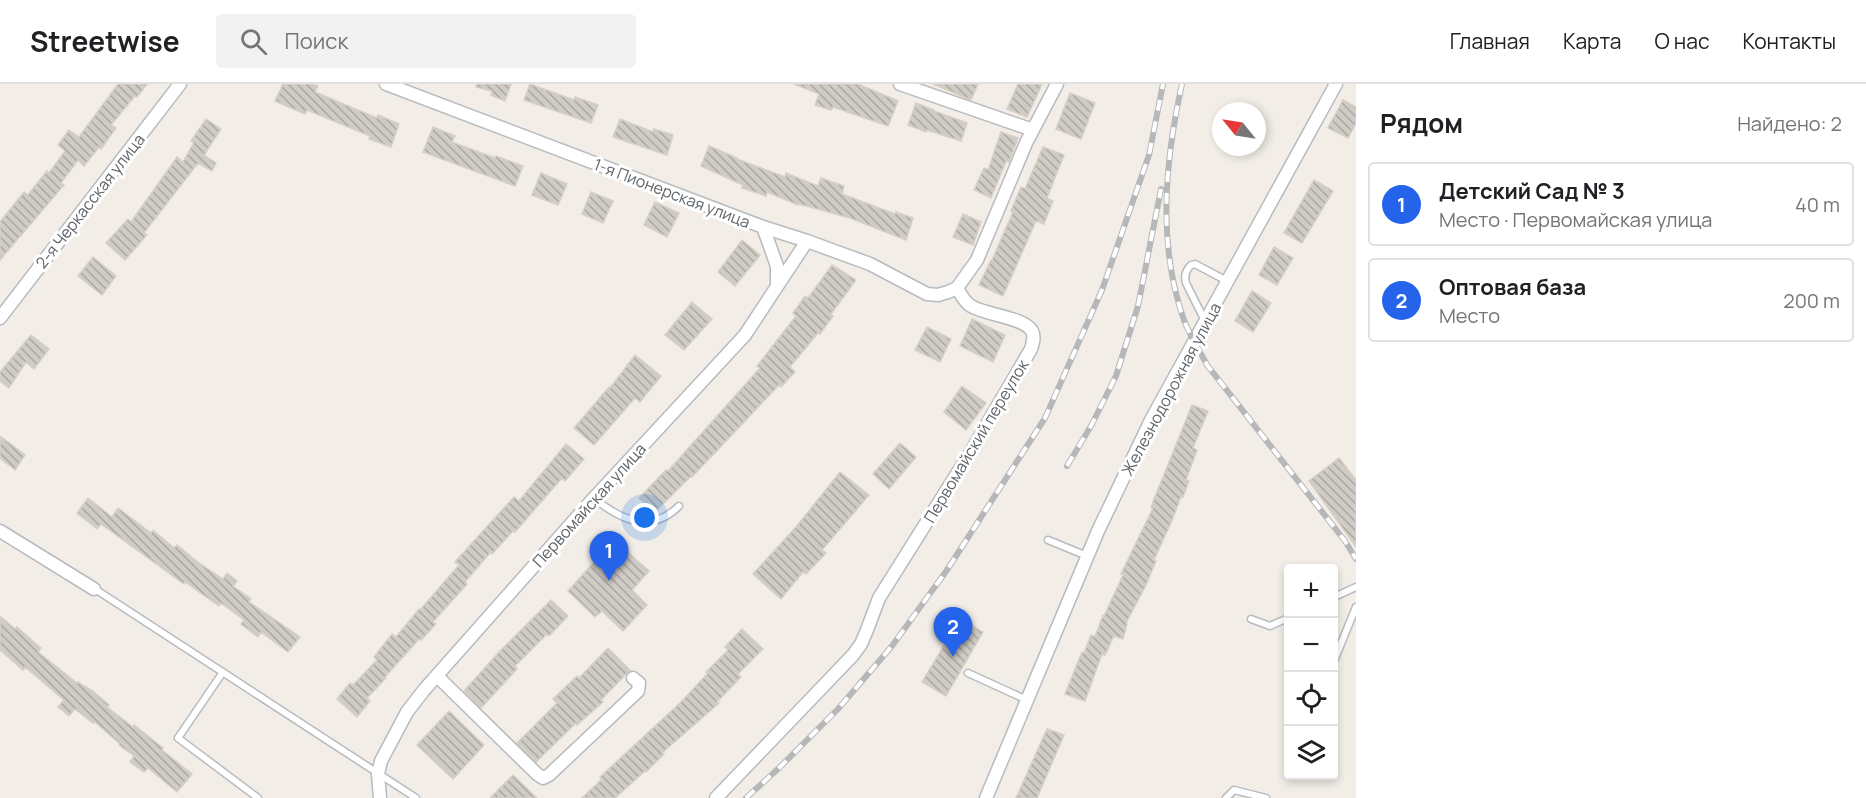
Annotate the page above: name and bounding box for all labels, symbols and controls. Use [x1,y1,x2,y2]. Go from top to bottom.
search box [216,14,636,68]
text: Streetwise [30,22,180,60]
icon: search [237,25,270,58]
text: Поиск [285,26,348,56]
text: Главная [1450,27,1530,55]
text: Карта [1563,27,1621,55]
text: О нас [1654,27,1710,55]
text: Контакты [1743,27,1836,55]
north arrow [1212,102,1266,156]
text: Рядом [1380,105,1463,141]
text: Найдено: 2 [1737,110,1842,137]
street label: 2-я Черкасская улица [30,129,150,273]
street label: 1-я Пионерская улица [591,153,753,233]
text: Детский Сад № 3 [1439,176,1625,206]
text: 1 [1397,191,1406,218]
text: 40 m [1795,191,1840,218]
text: Место · Первомайская улица [1439,206,1712,233]
text: Оптовая база [1439,272,1586,302]
text: 2 [1396,287,1407,314]
text: 200 m [1783,287,1840,314]
street label: Железнодорожная улица [1116,299,1226,479]
text: Место [1439,302,1500,329]
street label: Первомайский переулок [918,354,1034,527]
street label: Первомайская улица [527,438,651,572]
your location [630,503,659,532]
pin: 1 [590,532,628,581]
map controls [1284,564,1338,780]
button: + [1284,564,1338,618]
pin: 2 [934,608,972,657]
button: − [1284,618,1338,672]
button: locate [1284,672,1338,726]
button: layers [1284,726,1338,780]

